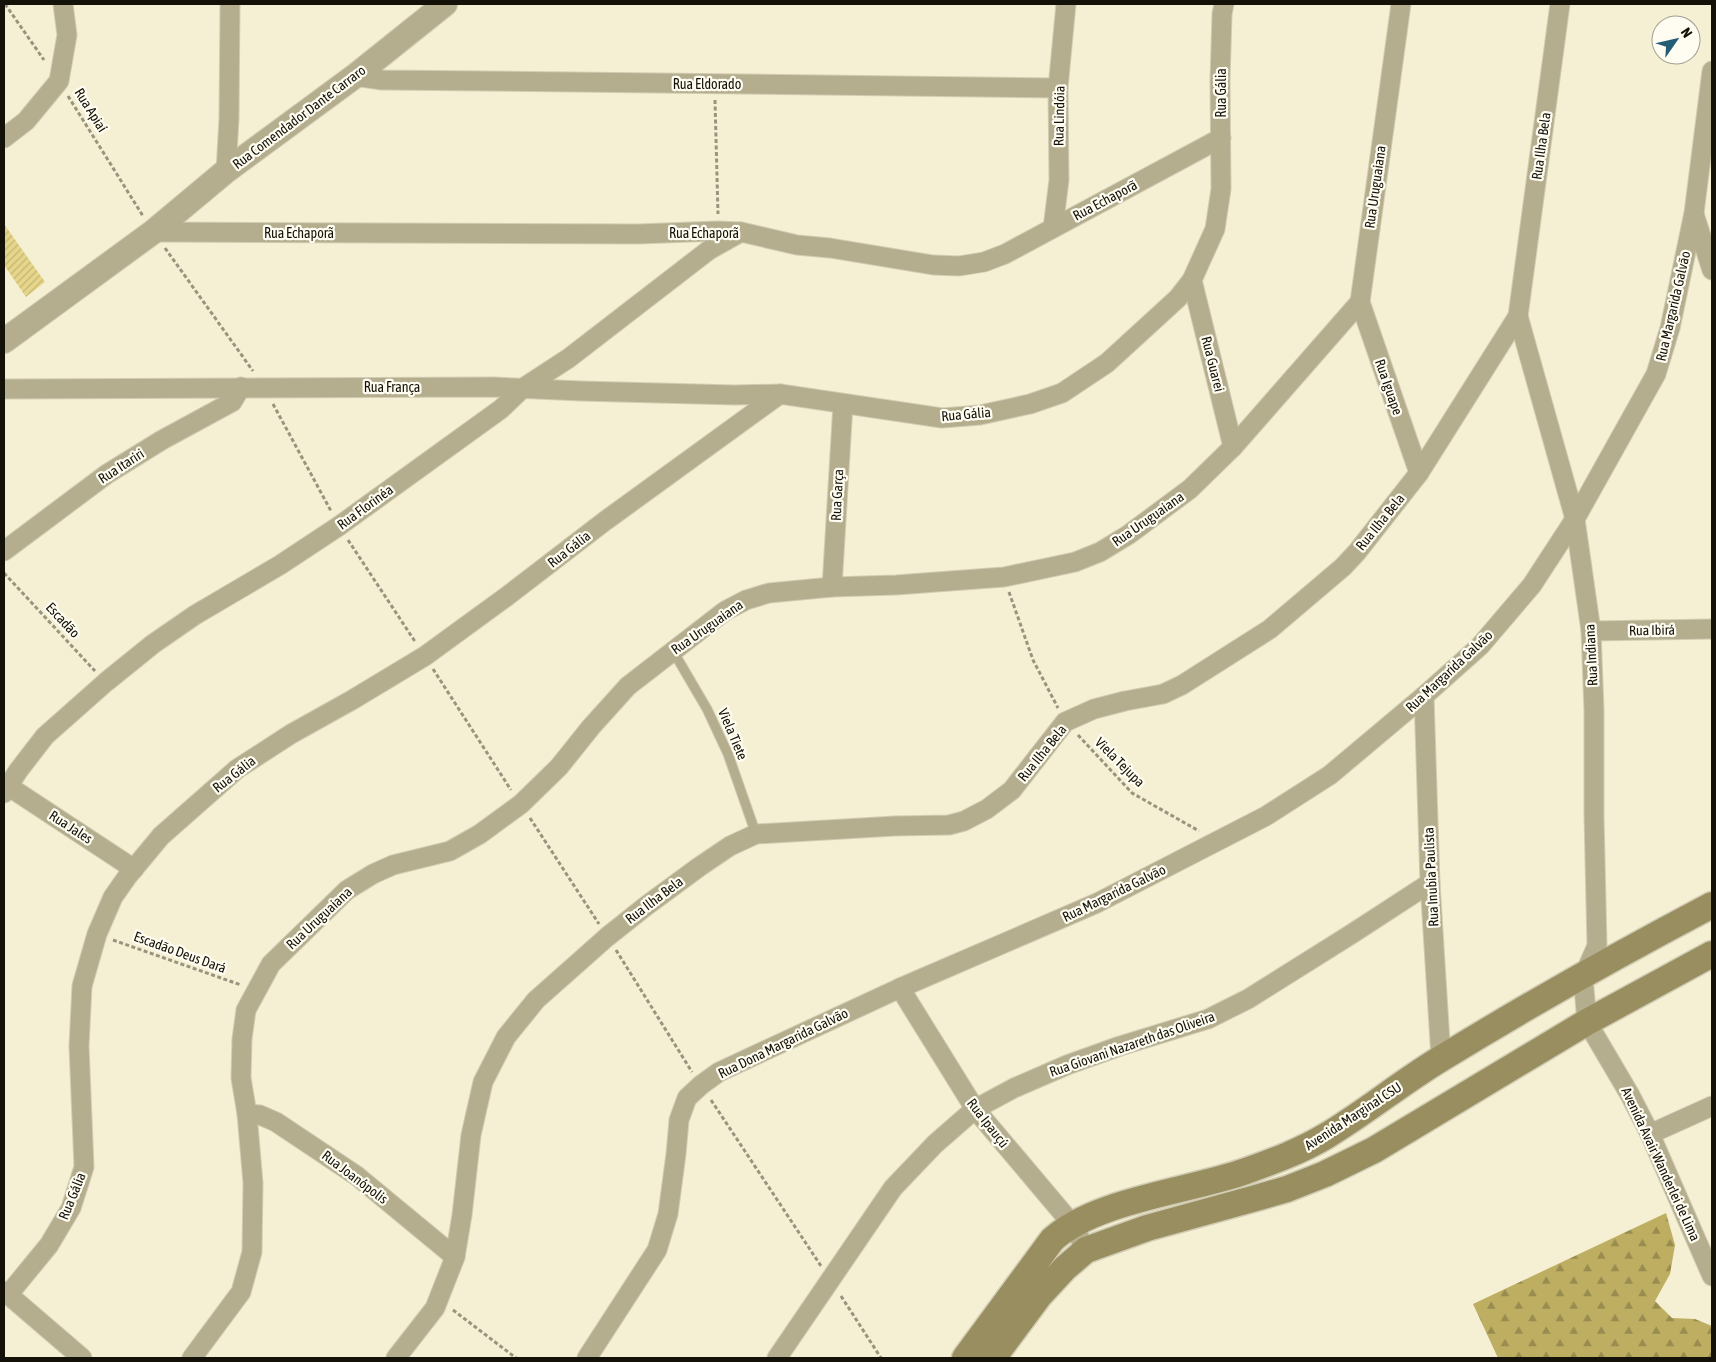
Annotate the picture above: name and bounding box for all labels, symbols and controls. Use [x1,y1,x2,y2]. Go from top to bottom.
north arrow [1651,15,1701,65]
text: N [1678,25,1696,41]
street label: Rua Comendador Dante Carraro [229,62,369,172]
street label: Rua Gália [1213,68,1229,118]
street label: Rua Eldorado [673,76,741,92]
street label: Rua Apiaí [71,85,111,135]
street label: Rua Lindóia [1050,86,1068,146]
street label: Rua Ilha Bela [1528,111,1554,181]
street label: Rua Uruguaiana [1361,144,1389,230]
street label: Rua Echaporã [1070,176,1140,224]
street label: Rua Echaporã [264,225,334,241]
street label: Rua Echaporã [669,225,739,241]
street label: Rua Margarida Galvão [1653,249,1693,363]
street label: Rua Guarei [1198,335,1228,393]
street label: Rua Iguape [1372,357,1406,417]
street label: Rua França [364,379,420,395]
street label: Rua Gália [941,404,991,424]
street label: Rua Itariri [95,445,147,487]
street label: Rua Garça [828,469,846,521]
street label: Rua Florinéa [334,481,396,533]
street label: Rua Uruguaiana [1109,488,1187,550]
street label: Rua Ilha Bela [1352,491,1408,553]
street label: Rua Gália [545,527,593,571]
street label: Rua Uruguaiana [668,596,746,658]
street label: Escadão [43,599,83,641]
street label: Rua Ibirá [1629,622,1675,638]
street label: Rua Indiana [1581,624,1601,686]
street label: Rua Margarida Galvão [1402,627,1496,715]
street label: Viela Tiete [715,706,751,762]
street label: Rua Ilha Bela [1014,722,1070,784]
street label: Viela Tejupa [1092,734,1148,790]
street label: Rua Gália [210,752,258,796]
street label: Rua Jales [46,807,96,847]
street label: Rua Inubia Paulista [1420,827,1442,927]
street label: Rua Margarida Galvão [1060,861,1168,925]
street label: Rua Ilha Bela [622,873,686,927]
street label: Rua Uruguaiana [283,884,355,952]
street label: Escadão Deus Dará [132,928,228,976]
street label: Rua Dona Margarida Galvão [716,1005,850,1081]
street label: Rua Giovani Nazareth das Oliveira [1047,1008,1217,1080]
street label: Avenida Marginal CSU [1302,1079,1404,1153]
street label: Avenida Avair Wanderlei de Lima [1618,1085,1704,1243]
street label: Rua Ipauçú [964,1095,1012,1151]
street label: Rua Joanópolis [319,1147,391,1207]
street label: Rua Gália [55,1170,89,1222]

